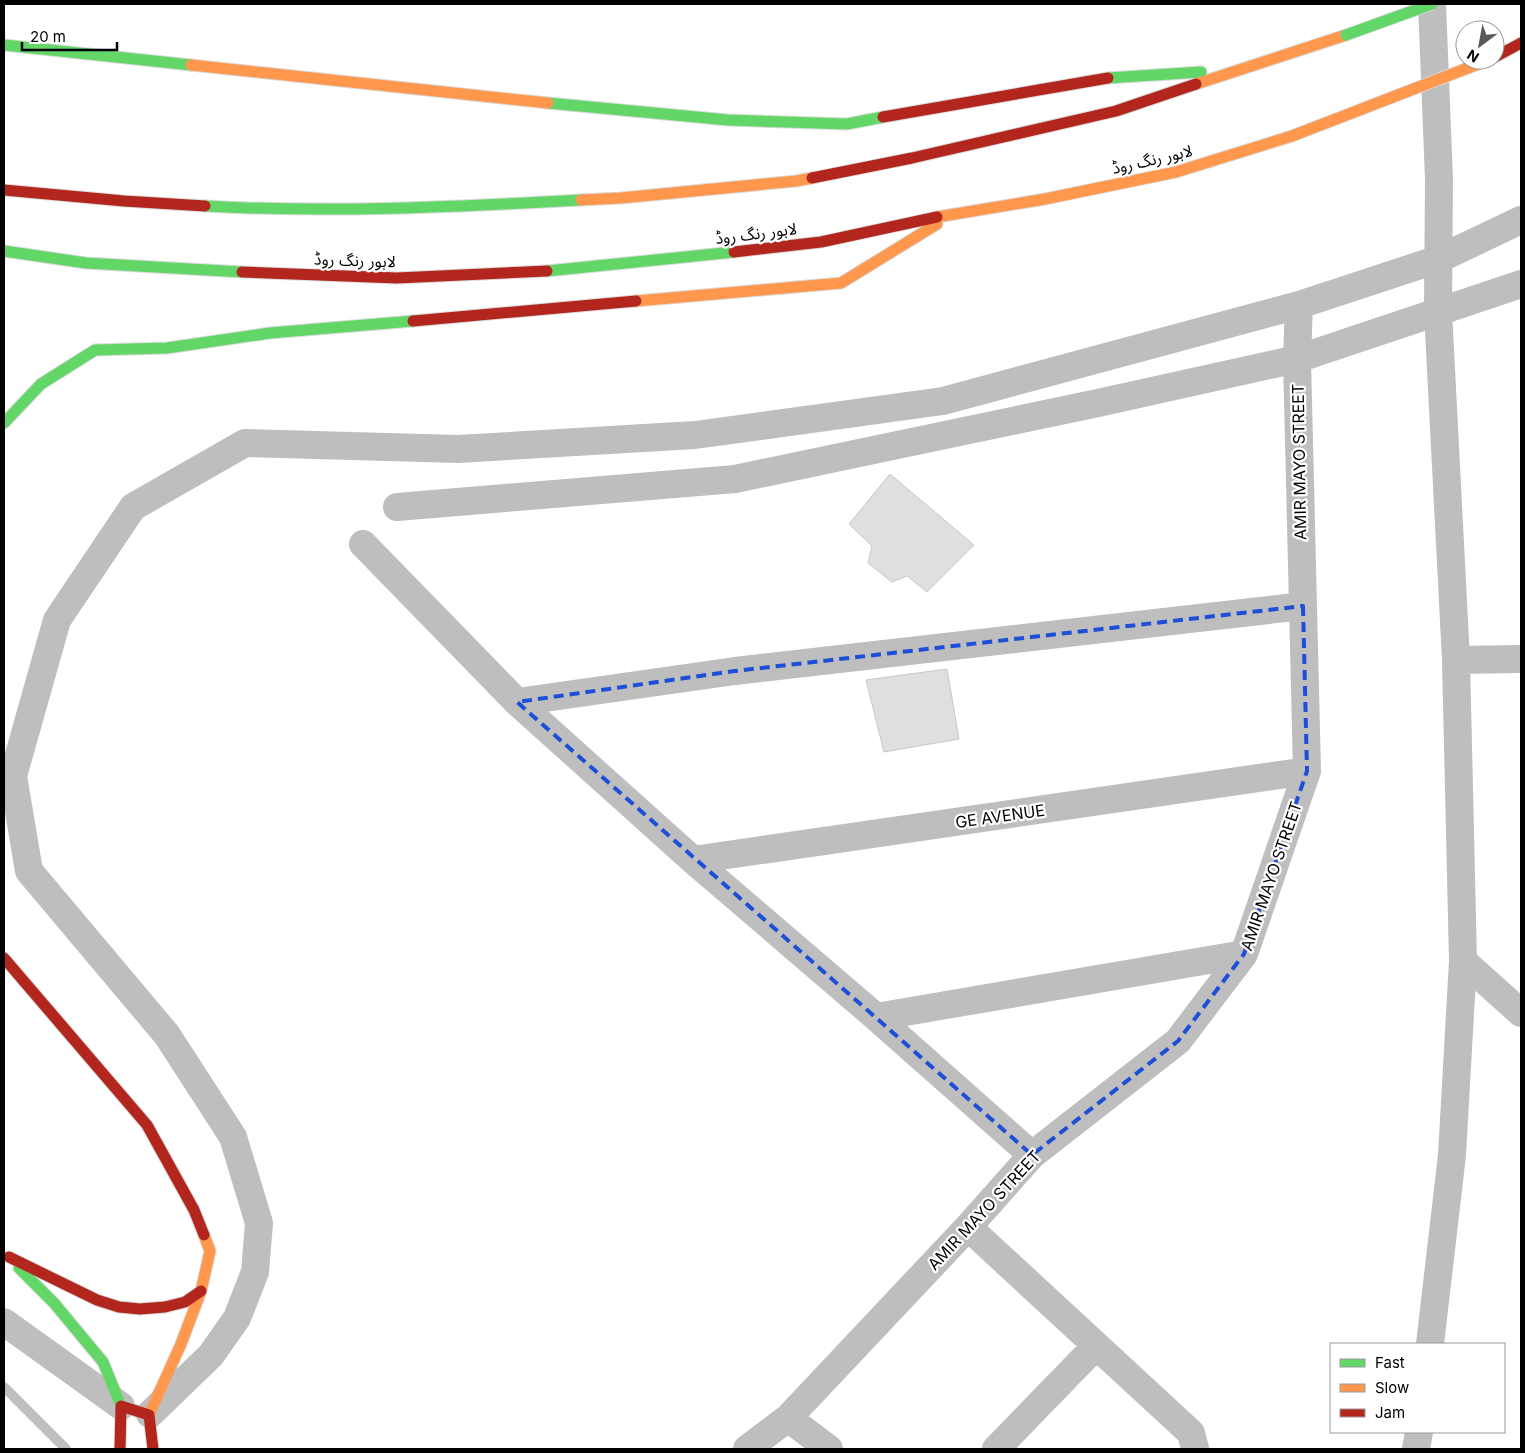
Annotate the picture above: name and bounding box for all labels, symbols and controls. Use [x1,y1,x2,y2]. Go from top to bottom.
scale bar [22,20,118,52]
north arrow [1455,20,1505,70]
text: 20 m [30,27,66,46]
text: N [1464,46,1482,66]
street label: لاہور رنگ روڈ [1110,140,1194,178]
street label: لاہور رنگ روڈ [714,218,798,248]
street label: لاہور رنگ روڈ [314,249,396,271]
street label: AMIR MAYO STREET [1288,384,1310,540]
street label: AMIR MAYO STREET [1236,799,1306,953]
street label: GE AVENUE [954,800,1046,832]
street label: AMIR MAYO STREET [923,1146,1045,1274]
legend [1330,1343,1505,1433]
text: Fast [1375,1353,1405,1372]
text: Slow [1375,1378,1409,1397]
text: Jam [1375,1403,1405,1422]

